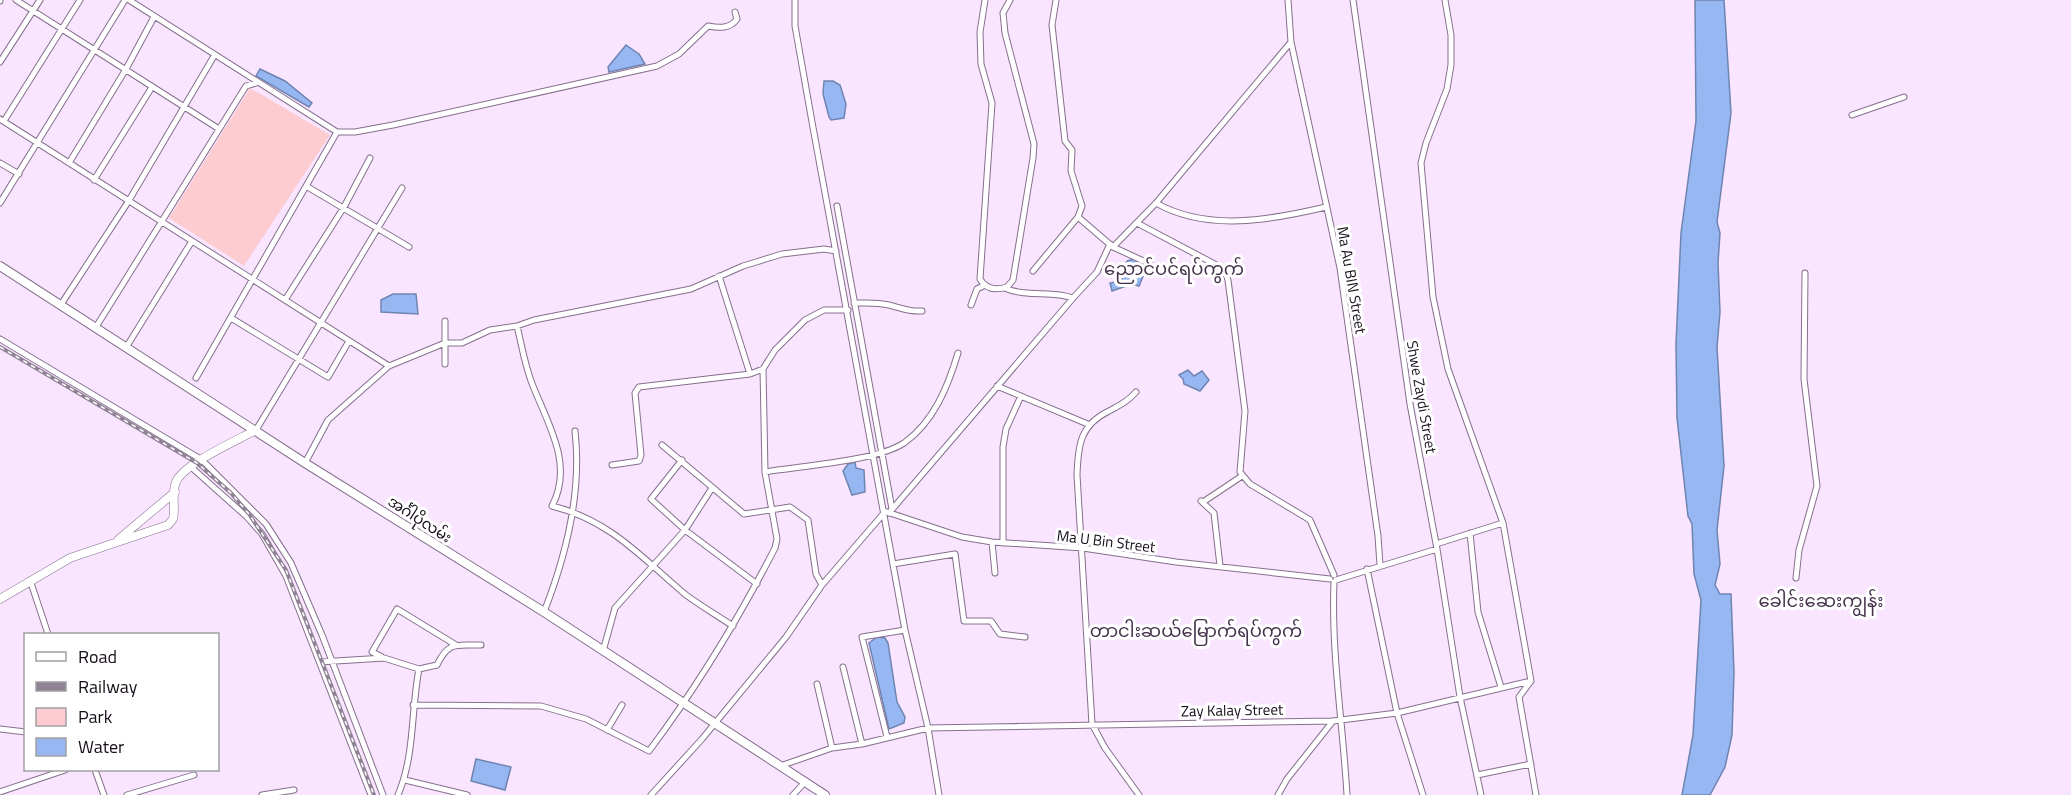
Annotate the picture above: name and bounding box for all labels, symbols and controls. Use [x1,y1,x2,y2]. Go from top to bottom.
street label: Ma Au BIN Street [1331,224,1373,336]
district label: ညောင်ပင်ရပ်ကွက် [1104,255,1244,284]
street label: Shwe Zaydi Street [1401,339,1443,456]
street label: အင်္ဂါပိုလမ်း [383,490,457,549]
street label: Ma U Bin Street [1055,524,1157,559]
district label: ခေါင်းဆေးကျွန်း [1758,587,1884,618]
district label: တာငါးဆယ်မြောက်ရပ်ကွက် [1090,617,1302,646]
legend [24,633,219,771]
text: Road [78,643,117,670]
text: Railway [78,673,138,700]
street label: Zay Kalay Street [1181,698,1284,722]
text: Park [78,703,113,730]
text: Water [78,733,124,760]

